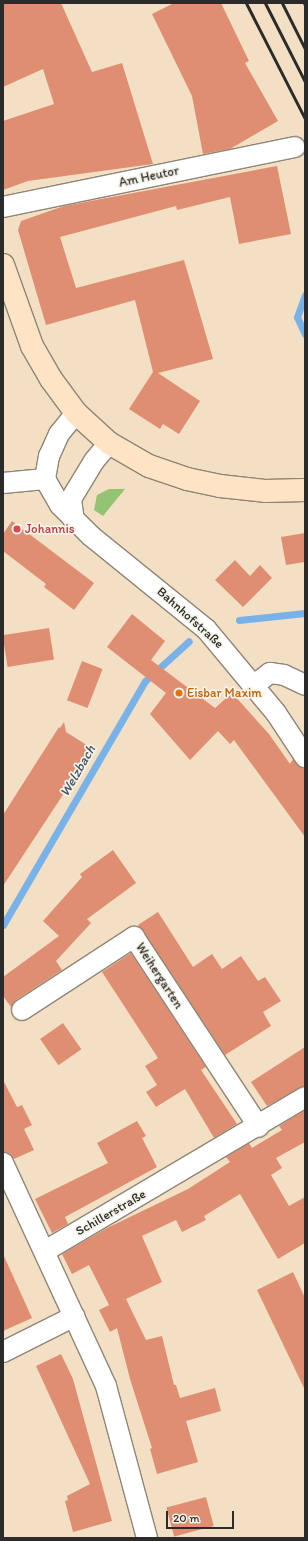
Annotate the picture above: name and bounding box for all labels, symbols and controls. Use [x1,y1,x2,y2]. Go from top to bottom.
street label: Am Heutor [118,163,180,191]
place label: Johannis [25,521,75,537]
marker: Johannis [12,524,22,534]
street label: Bahnhofstraße [153,584,227,652]
place label: Eisbar Maxim [187,685,262,701]
marker: Eisbar Maxim [174,688,184,698]
water label: Welzbach [57,742,99,800]
street label: Weihergarten [132,940,186,1012]
street label: Schillerstraße [73,1187,149,1239]
scale bar [168,1503,236,1529]
text: 20 m [173,1511,200,1525]

